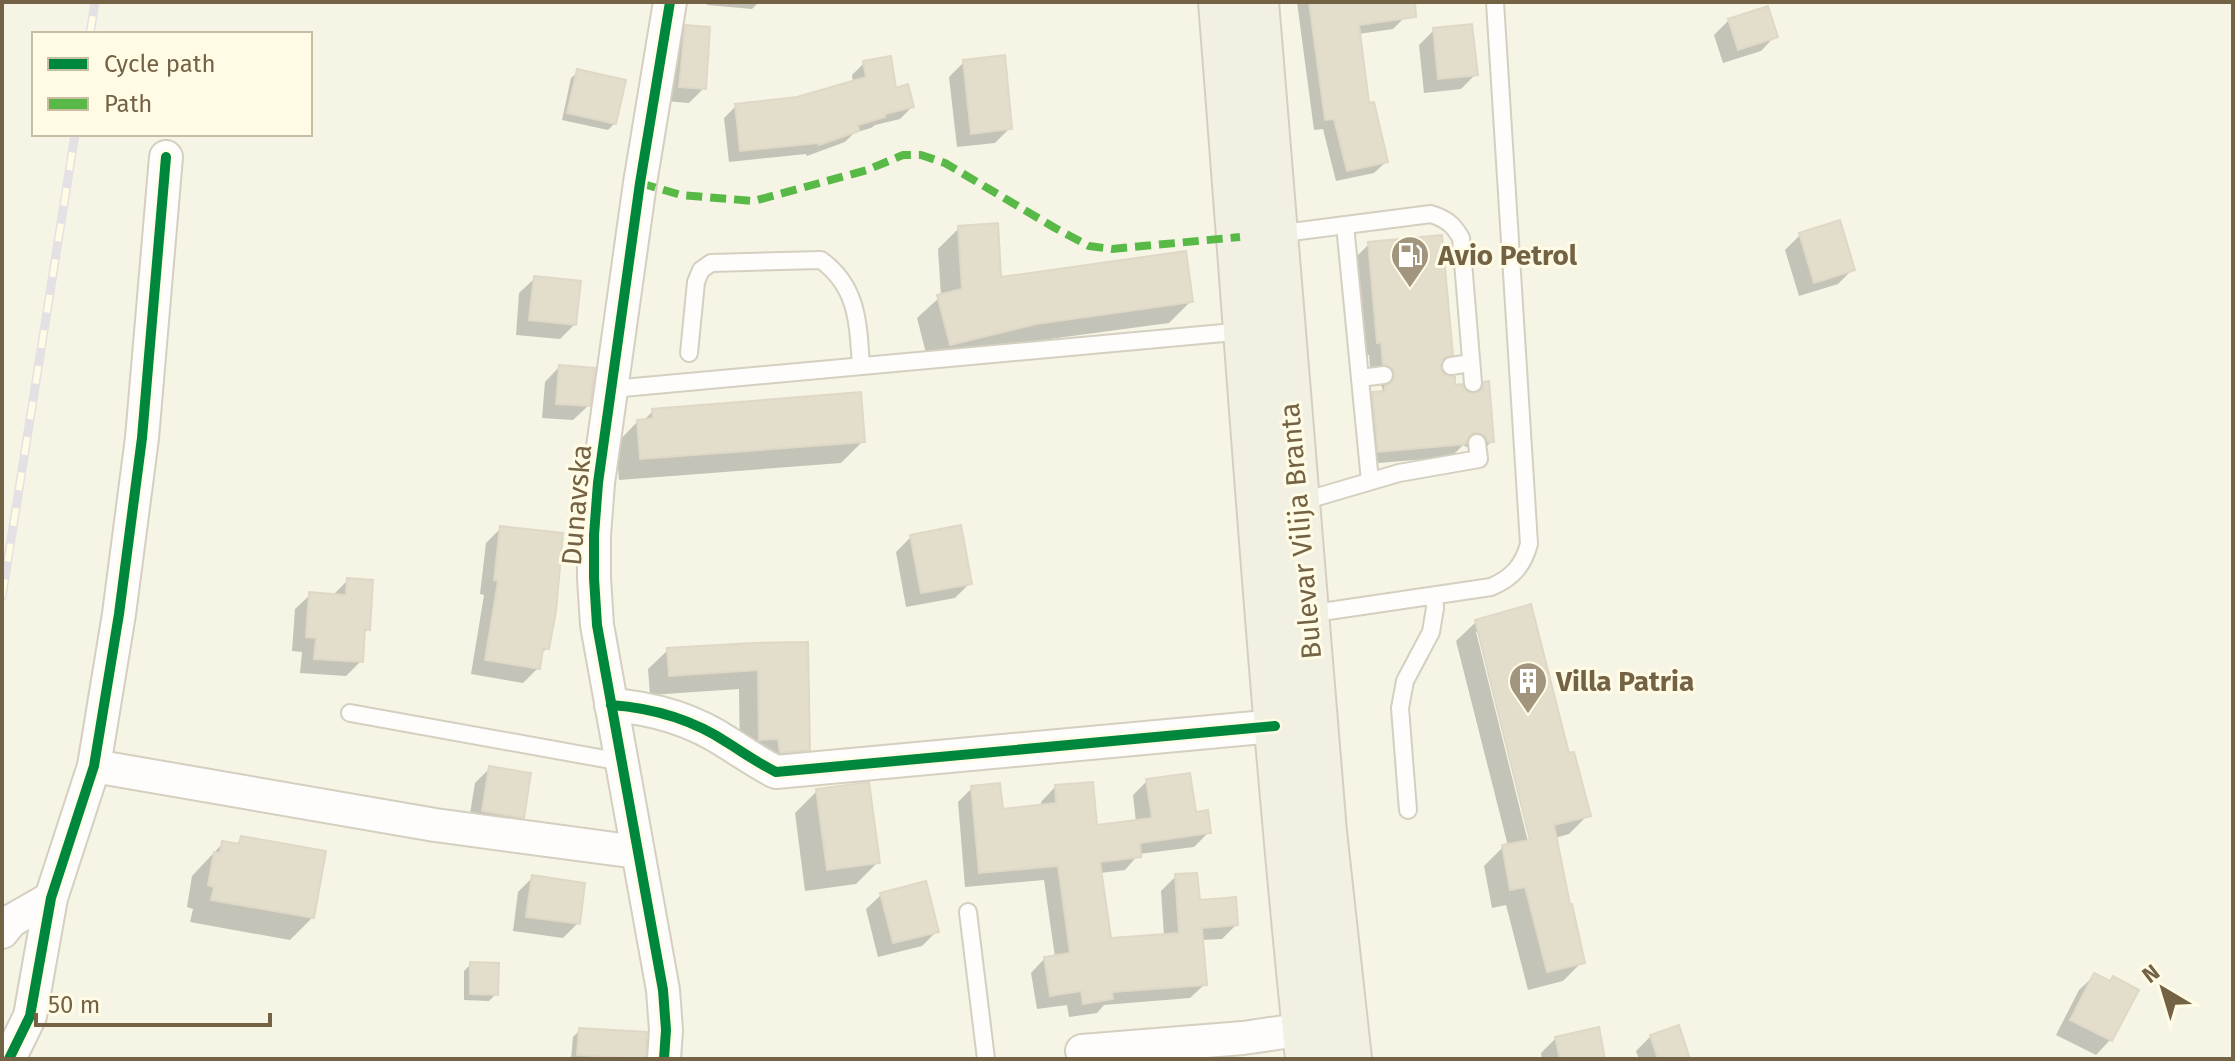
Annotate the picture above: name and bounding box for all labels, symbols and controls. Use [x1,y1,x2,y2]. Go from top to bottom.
legend [32,32,312,136]
text: Cycle path [104,50,216,78]
text: Path [104,90,152,118]
fuel station icon: Avio Petrol [1389,234,1431,289]
place label: Avio Petrol [1437,239,1578,272]
street label: Bulevar Vilija Branta [1273,401,1328,660]
street label: Dunavska [555,443,598,567]
building icon: Villa Patria [1507,660,1549,715]
place label: Villa Patria [1555,665,1694,698]
north arrow [2123,949,2203,1029]
text: N [2137,959,2165,989]
scale bar [36,977,270,1027]
text: 50 m [48,991,100,1019]

